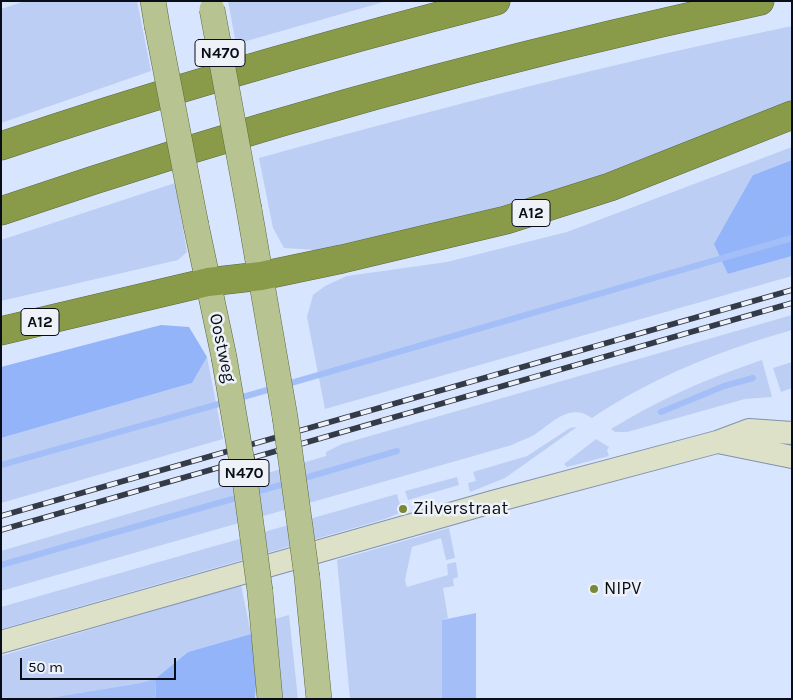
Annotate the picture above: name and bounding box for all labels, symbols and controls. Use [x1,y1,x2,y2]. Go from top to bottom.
road number: N470 [195,40,245,66]
road number: A12 [512,200,550,227]
road number: A12 [21,308,59,336]
street label: Oostweg [204,311,240,385]
road number: N470 [219,459,269,486]
place label: Zilverstraat [413,498,508,520]
marker: Zilverstraat [397,503,409,515]
place label: NIPV [604,578,641,600]
marker: NIPV [588,583,600,595]
scale bar [22,648,179,680]
text: 50 m [28,658,63,676]

